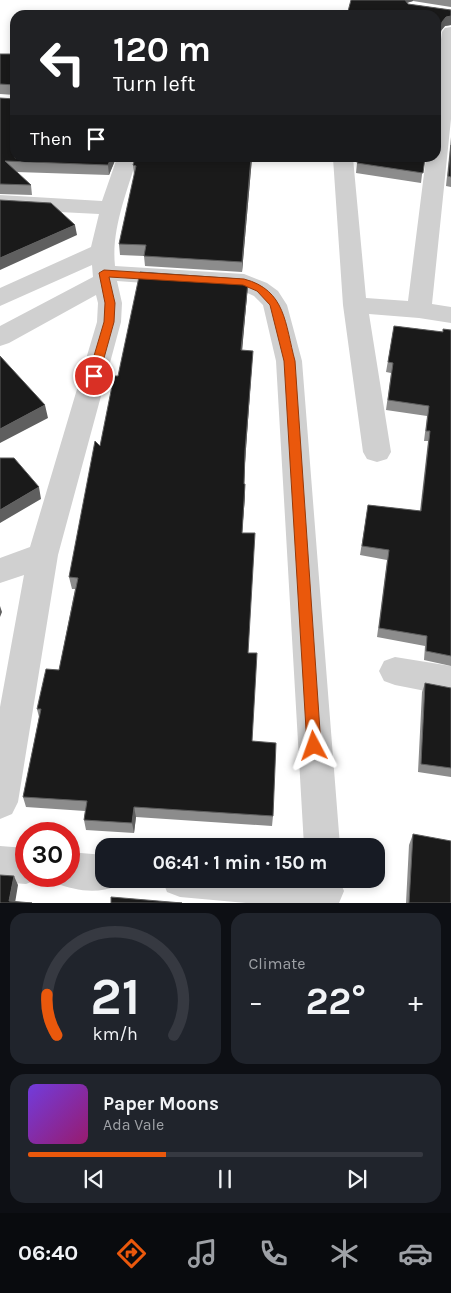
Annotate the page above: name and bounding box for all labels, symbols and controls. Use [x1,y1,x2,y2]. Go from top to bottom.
text: 120 m [113,29,211,70]
icon: left [30,30,95,95]
text: Turn left [113,71,196,97]
icon: arrive [82,125,110,153]
text: Then [30,128,72,150]
pin [73,355,115,397]
icon: arrive [80,362,108,390]
position arrow [287,719,339,771]
speed limit sign: 30 [15,822,80,887]
text: 06:41 · 1 min · 150 m [153,852,327,874]
text: Climate [249,954,306,973]
text: 21 [90,966,140,1027]
text: 22° [305,979,366,1024]
text: − [249,985,263,1018]
text: + [408,985,423,1018]
text: km/h [93,1024,138,1045]
text: Paper Moons [103,1093,219,1115]
text: Ada Vale [103,1115,164,1134]
icon: previous [80,1165,108,1193]
icon: pause [211,1165,239,1193]
icon: next [343,1165,371,1193]
icon: directions [114,1236,149,1271]
icon: music [185,1236,220,1271]
icon: phone [256,1236,291,1271]
icon: climate [327,1236,362,1271]
icon: car [398,1236,433,1271]
text: 06:40 [18,1240,78,1266]

